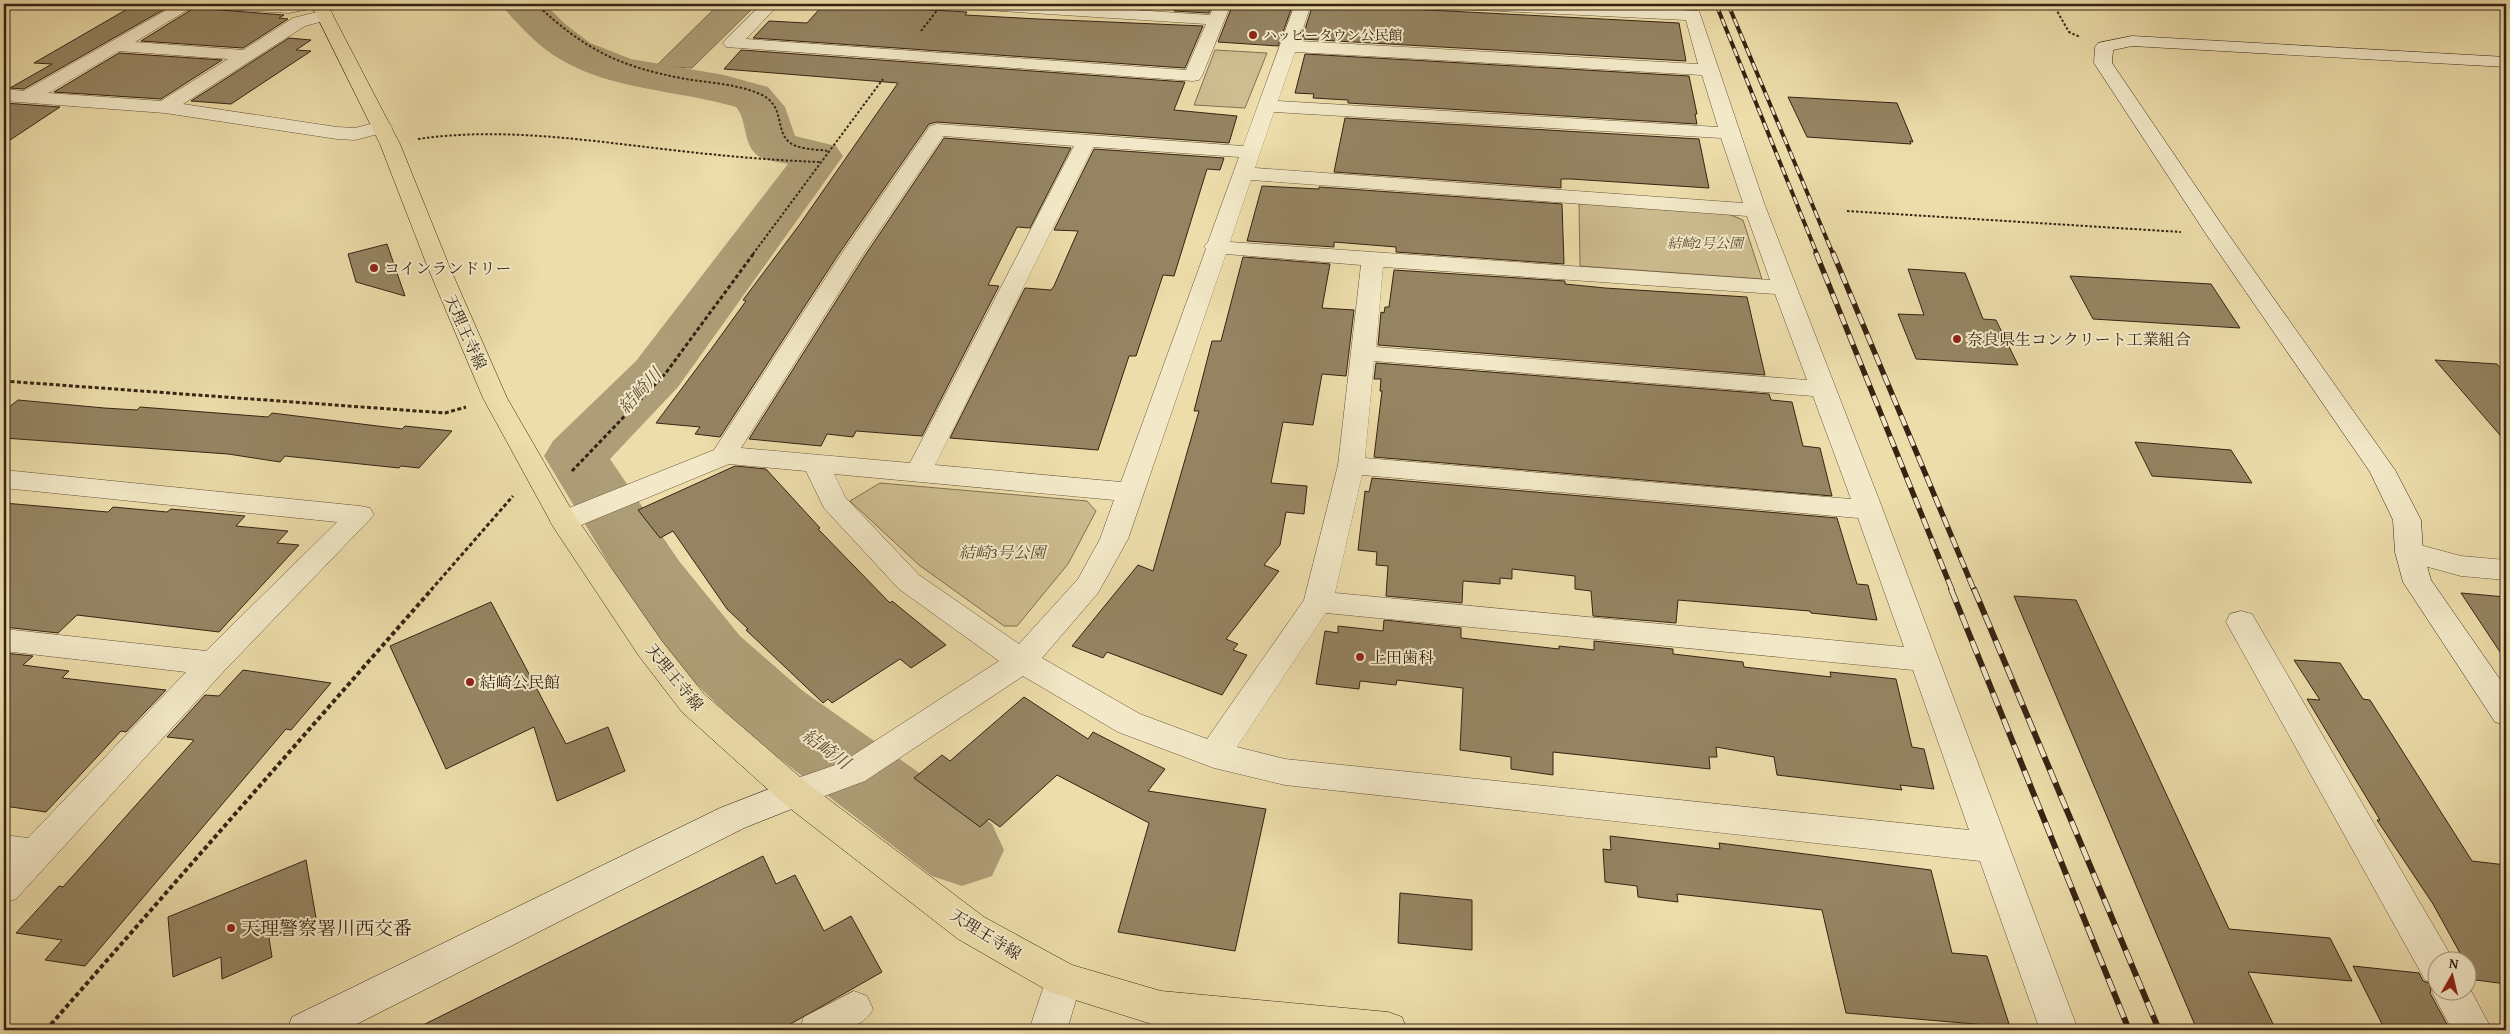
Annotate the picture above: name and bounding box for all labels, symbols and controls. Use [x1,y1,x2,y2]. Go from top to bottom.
place label: ハッピータウン公民館 [1263,25,1402,45]
marker: ハッピータウン公民館 [1247,29,1259,41]
park label: 結崎2号公園 [1667,233,1745,253]
place label: コインランドリー [384,256,512,280]
marker: コインランドリー [368,262,380,274]
street label: 天理王寺線 [439,291,493,373]
place label: 奈良県生コンクリート工業組合 [1967,327,2191,351]
marker: 奈良県生コンクリート工業組合 [1951,333,1963,345]
water label: 結崎川 [611,360,669,420]
park label: 結崎3号公園 [959,540,1048,564]
street label: 天理王寺線 [640,638,710,716]
place label: 上田歯科 [1370,645,1434,669]
marker: 上田歯科 [1354,651,1366,663]
place label: 結崎公民館 [480,670,560,694]
marker: 結崎公民館 [464,676,476,688]
water label: 結崎川 [797,722,858,777]
street label: 天理王寺線 [946,903,1026,965]
place label: 天理警察署川西交番 [241,914,412,942]
marker: 天理警察署川西交番 [225,922,237,934]
north arrow [2428,952,2478,1002]
text: N [2448,953,2460,974]

